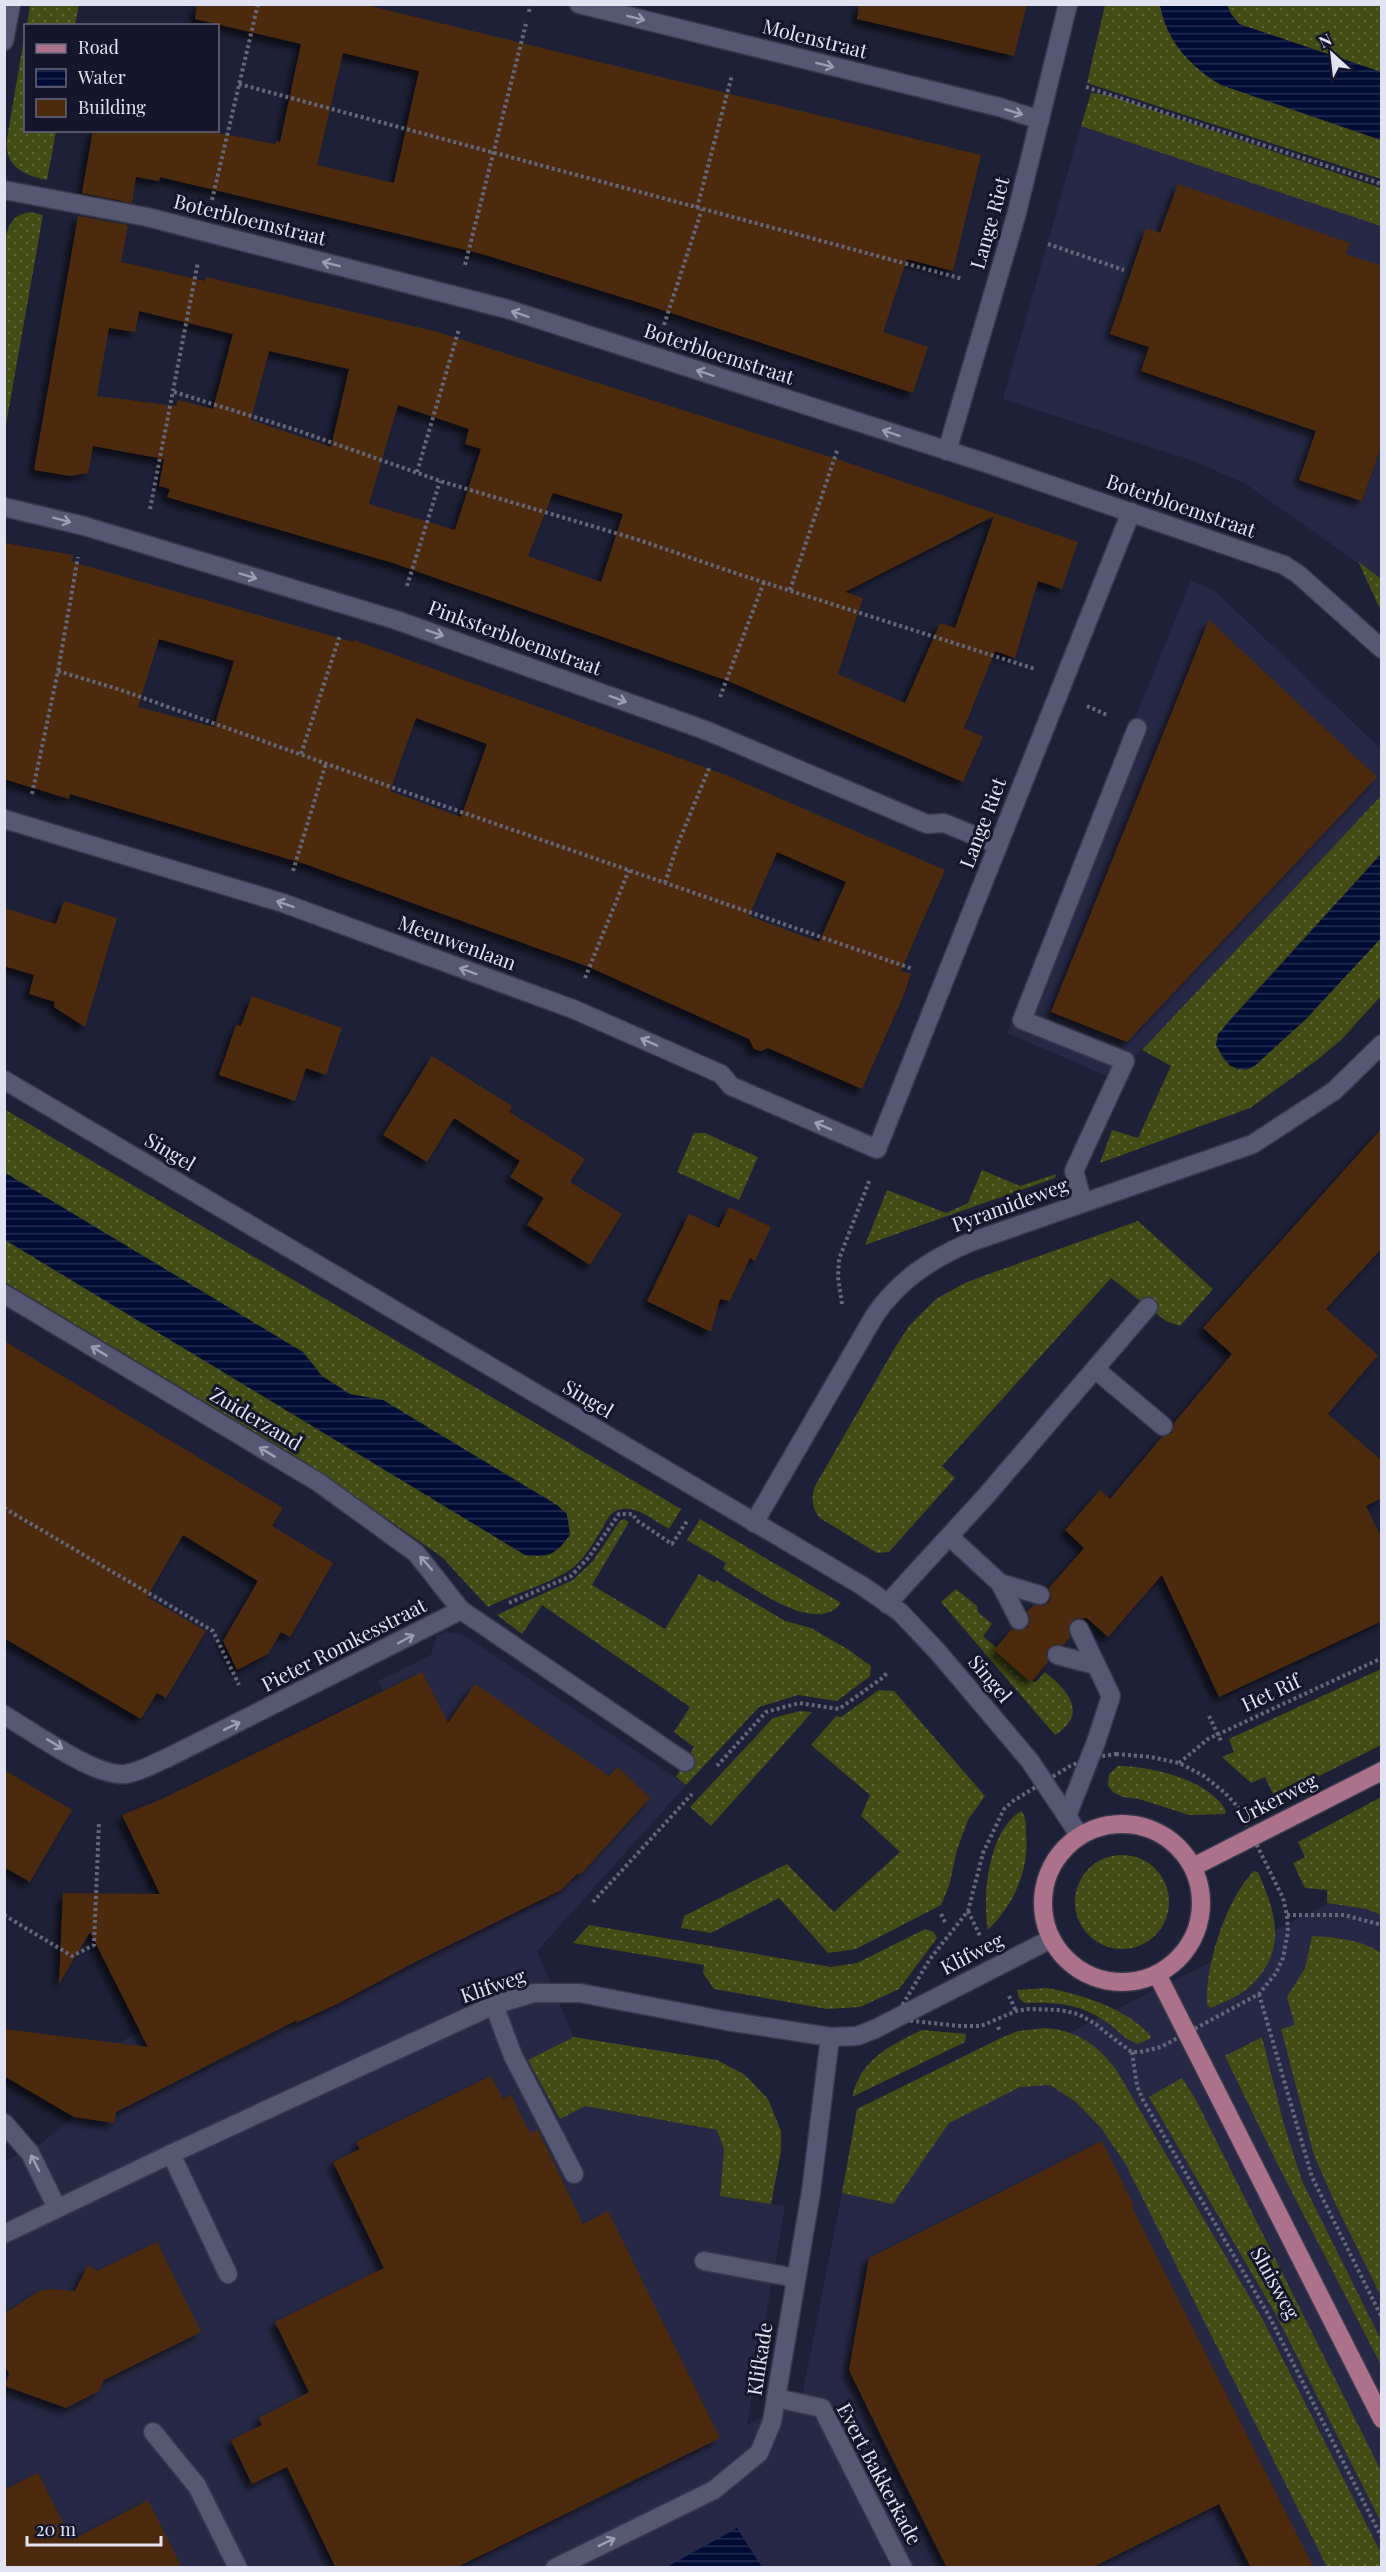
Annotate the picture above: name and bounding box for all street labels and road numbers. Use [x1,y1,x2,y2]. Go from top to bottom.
street label: Molenstraat [760,11,872,64]
street label: Lange Riet [962,172,1015,272]
street label: Boterbloemstraat [171,187,330,251]
street label: Boterbloemstraat [641,316,799,390]
street label: Boterbloemstraat [1103,466,1261,543]
street label: Pinksterbloemstraat [425,593,607,681]
street label: Lange Riet [952,772,1012,872]
street label: Meeuwenlaan [395,908,520,975]
street label: Singel [140,1125,201,1176]
street label: Pyramideweg [948,1170,1072,1237]
street label: Singel [558,1372,619,1423]
street label: Zuiderzand [206,1380,308,1456]
street label: Pieter Romkesstraat [256,1590,431,1697]
street label: Singel [963,1648,1019,1708]
street label: Het Rif [1237,1666,1305,1717]
street label: Urkerweg [1231,1766,1322,1829]
street label: Klifweg [935,1925,1008,1980]
street label: Klifweg [456,1961,529,2008]
street label: Sluisweg [1245,2241,1307,2324]
street label: Klifkade [739,2320,778,2397]
street label: Evert Bakkerkade [832,2398,929,2549]

